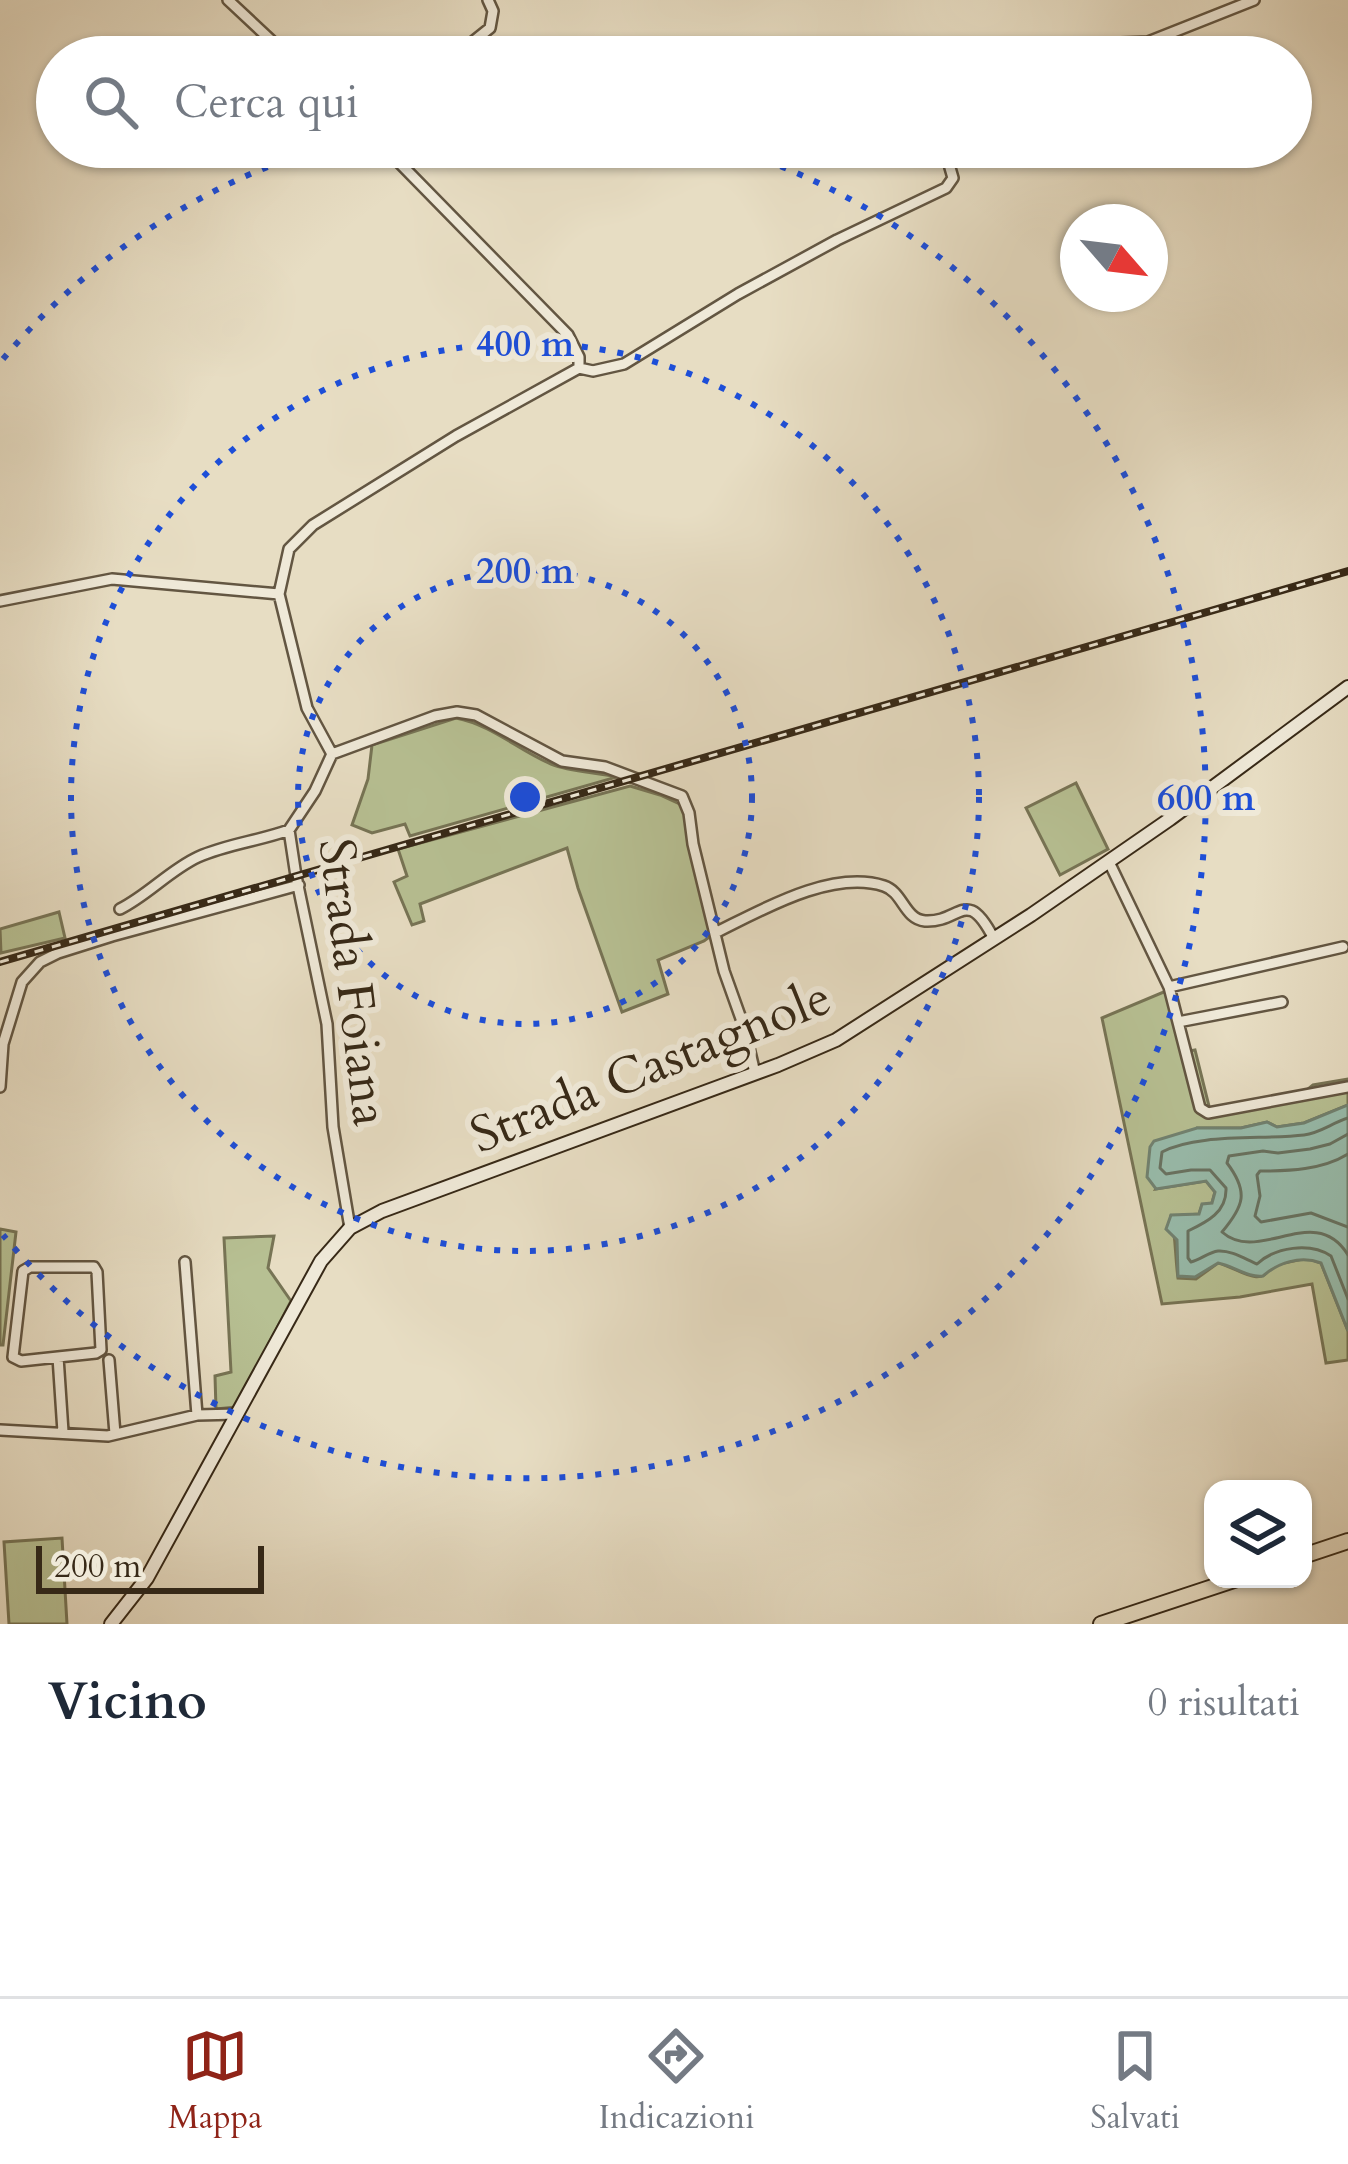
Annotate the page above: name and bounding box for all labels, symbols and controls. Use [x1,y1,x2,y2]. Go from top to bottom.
search box [36,36,1312,168]
icon: search [78,69,144,135]
text: Cerca qui [174,72,359,133]
north arrow [1060,204,1168,312]
text: 400 m [476,320,575,369]
text: 200 m [476,547,575,596]
text: 600 m [1157,774,1256,823]
centre of rings [504,776,546,818]
street label: Strada Foiana [301,834,405,1130]
street label: Strada Castagnole [460,963,841,1171]
map controls [1204,1480,1312,1588]
button: layers [1204,1480,1312,1588]
scale bar [36,1540,264,1593]
text: 200 m [54,1544,141,1589]
text: Vicino [48,1667,207,1737]
text: 0 risultati [1148,1676,1300,1729]
tab: Mappa [168,2023,263,2140]
tab: Indicazioni [598,2023,754,2140]
tab: Salvati [1090,2023,1180,2140]

